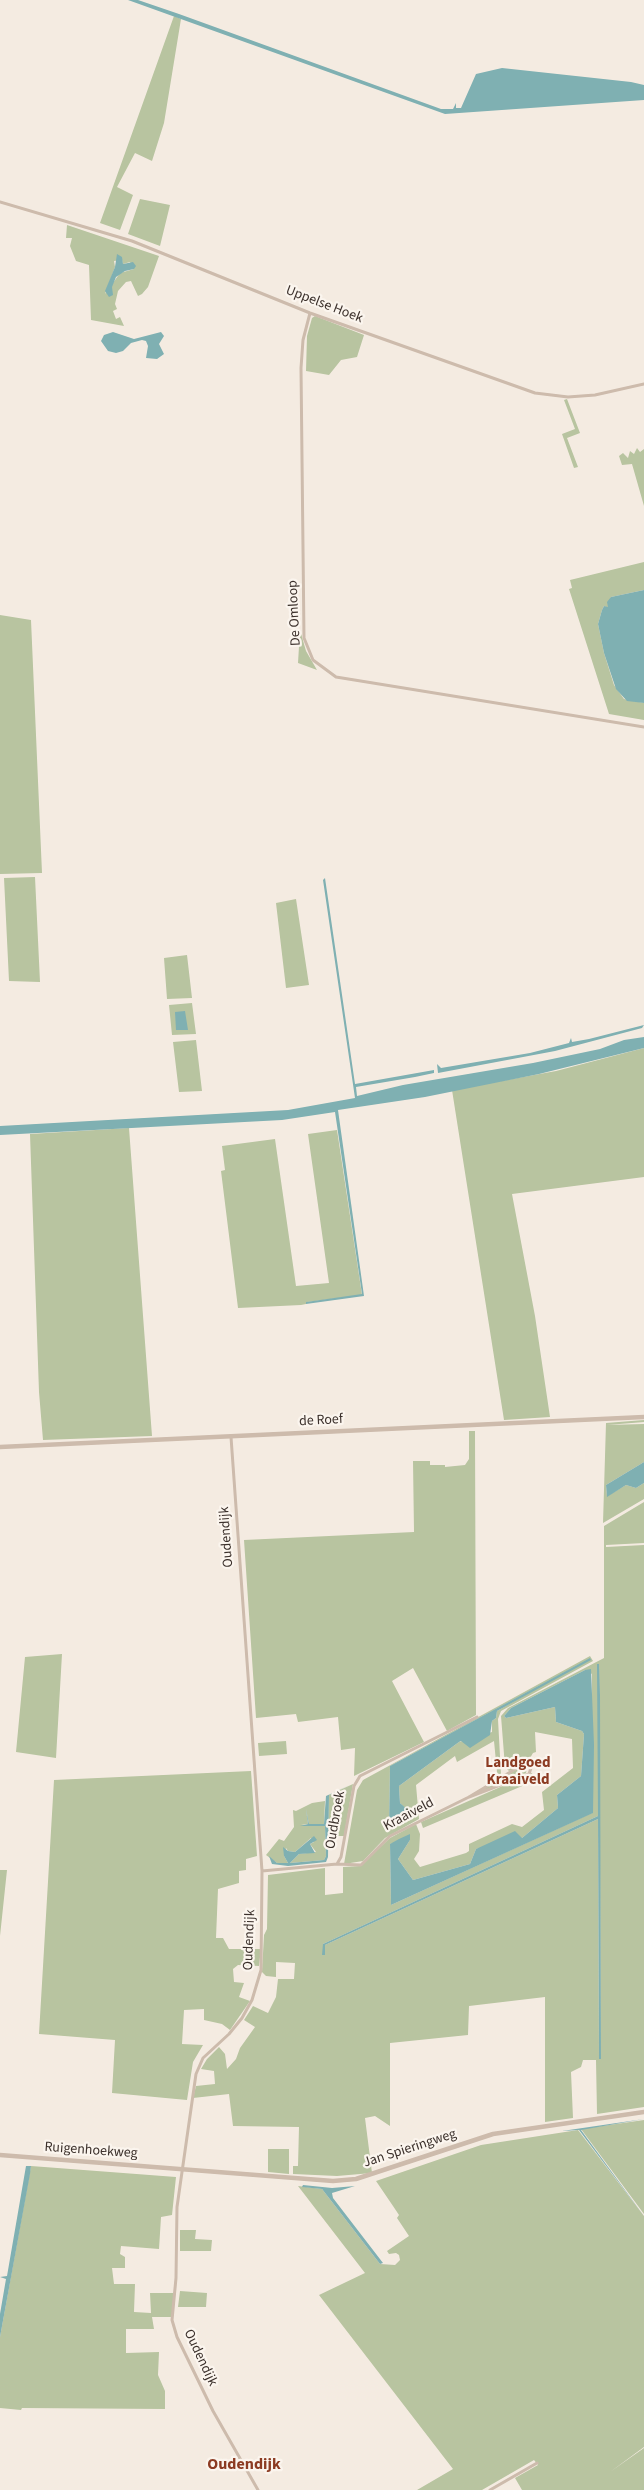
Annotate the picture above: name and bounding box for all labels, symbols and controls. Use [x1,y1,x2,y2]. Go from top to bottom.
street label: Uppelse Hoek [283,283,365,327]
street label: De Omloop [285,580,305,646]
street label: de Roef [299,1411,343,1431]
street label: Oudendijk [216,1506,238,1568]
district label: Landgoed Kraaiveld [485,1755,551,1790]
street label: Oudbroek [323,1790,349,1850]
street label: Kraaiveld [381,1795,437,1835]
street label: Oudendijk [241,1909,259,1971]
street label: Jan Spieringweg [361,2126,459,2172]
street label: Ruigenhoekweg [44,2139,138,2163]
street label: Oudendijk [180,2327,220,2389]
district label: Oudendijk [207,2455,281,2475]

